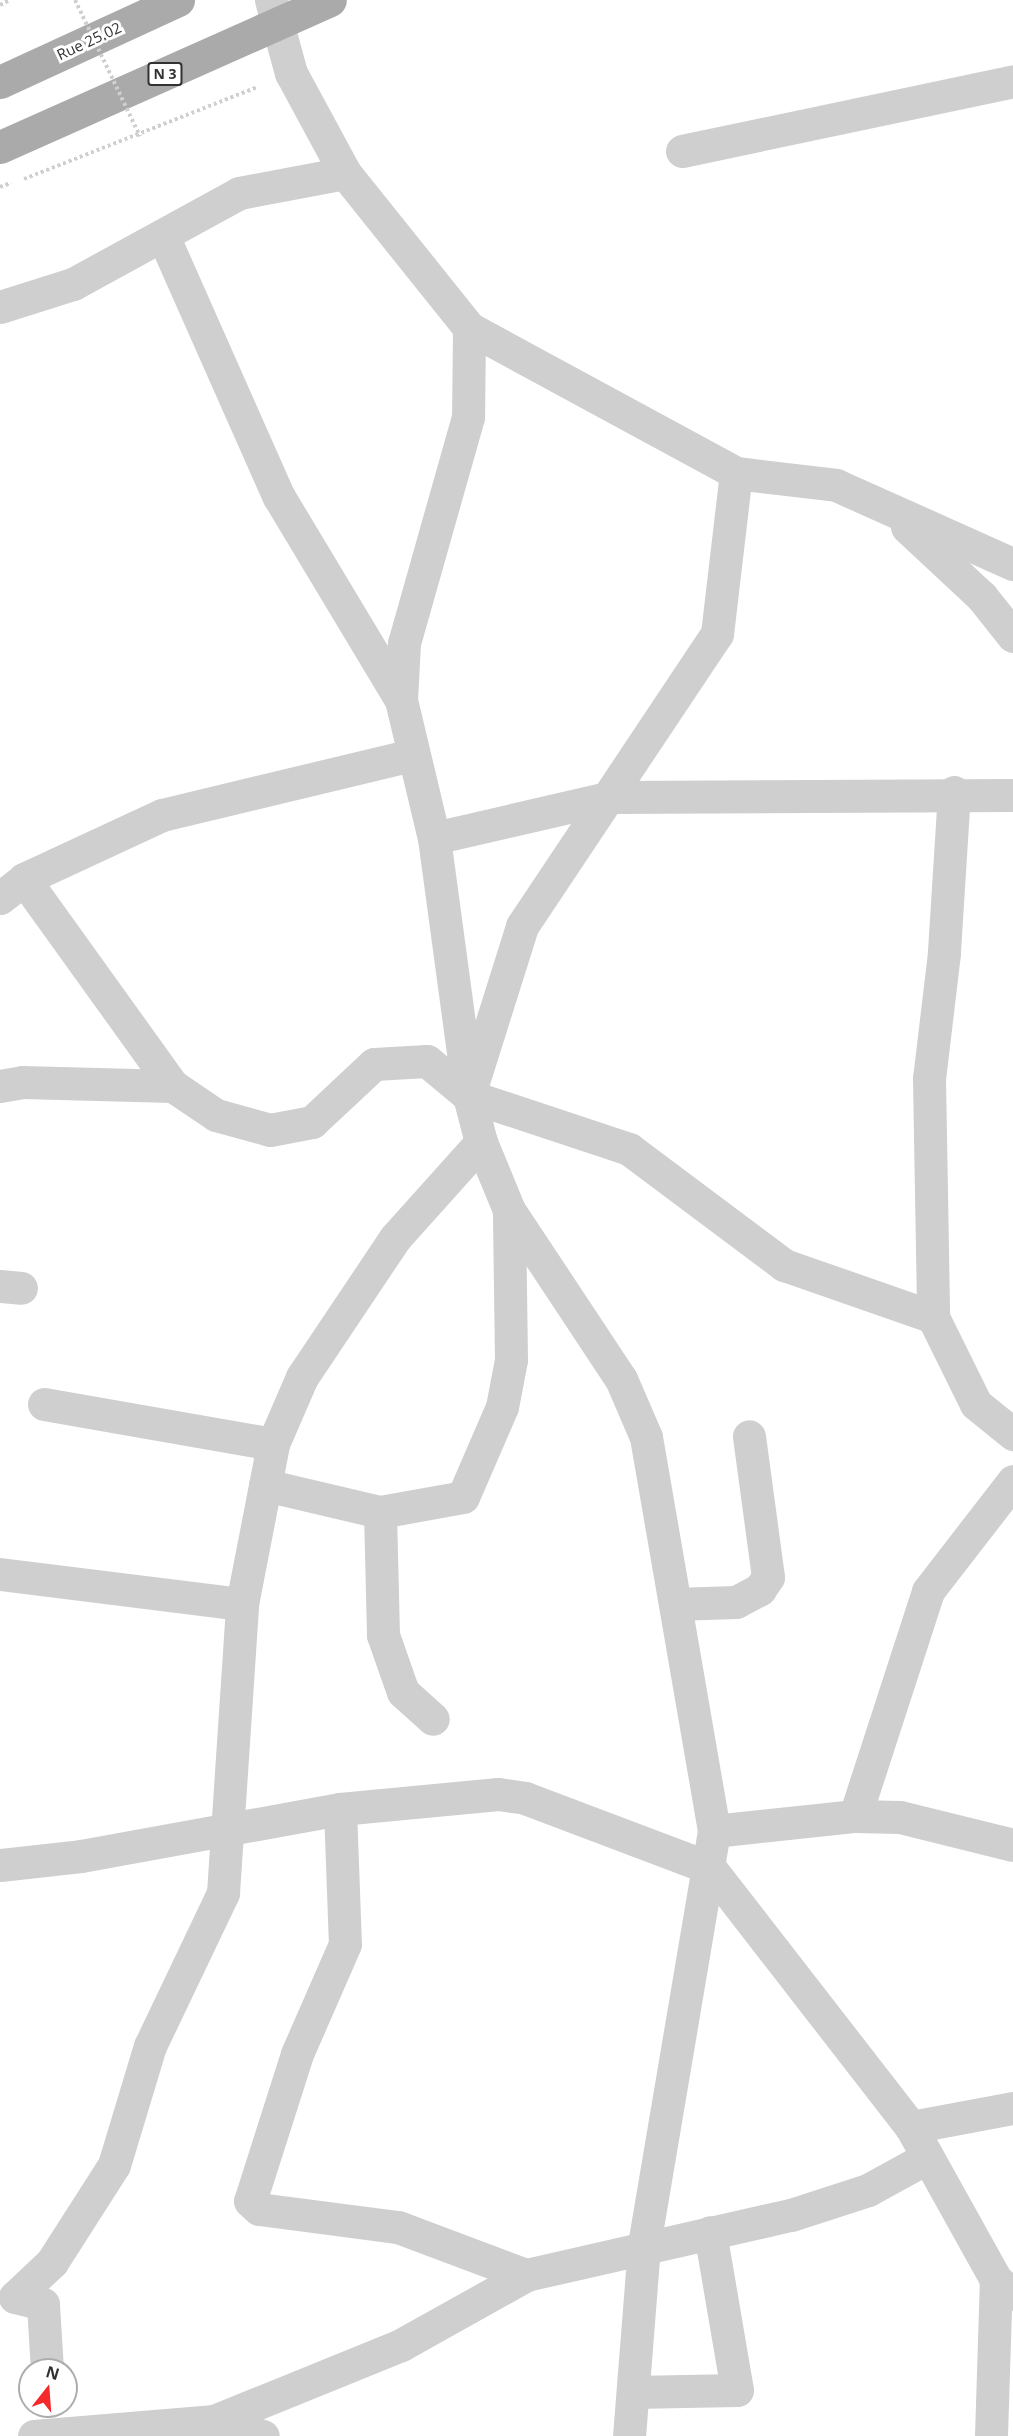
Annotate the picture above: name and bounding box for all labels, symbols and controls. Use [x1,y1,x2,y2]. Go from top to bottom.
street label: Rue 25.02 [54,18,124,64]
road number: N 3 [147,63,183,85]
north arrow [18,2358,78,2418]
text: N [43,2360,62,2385]

